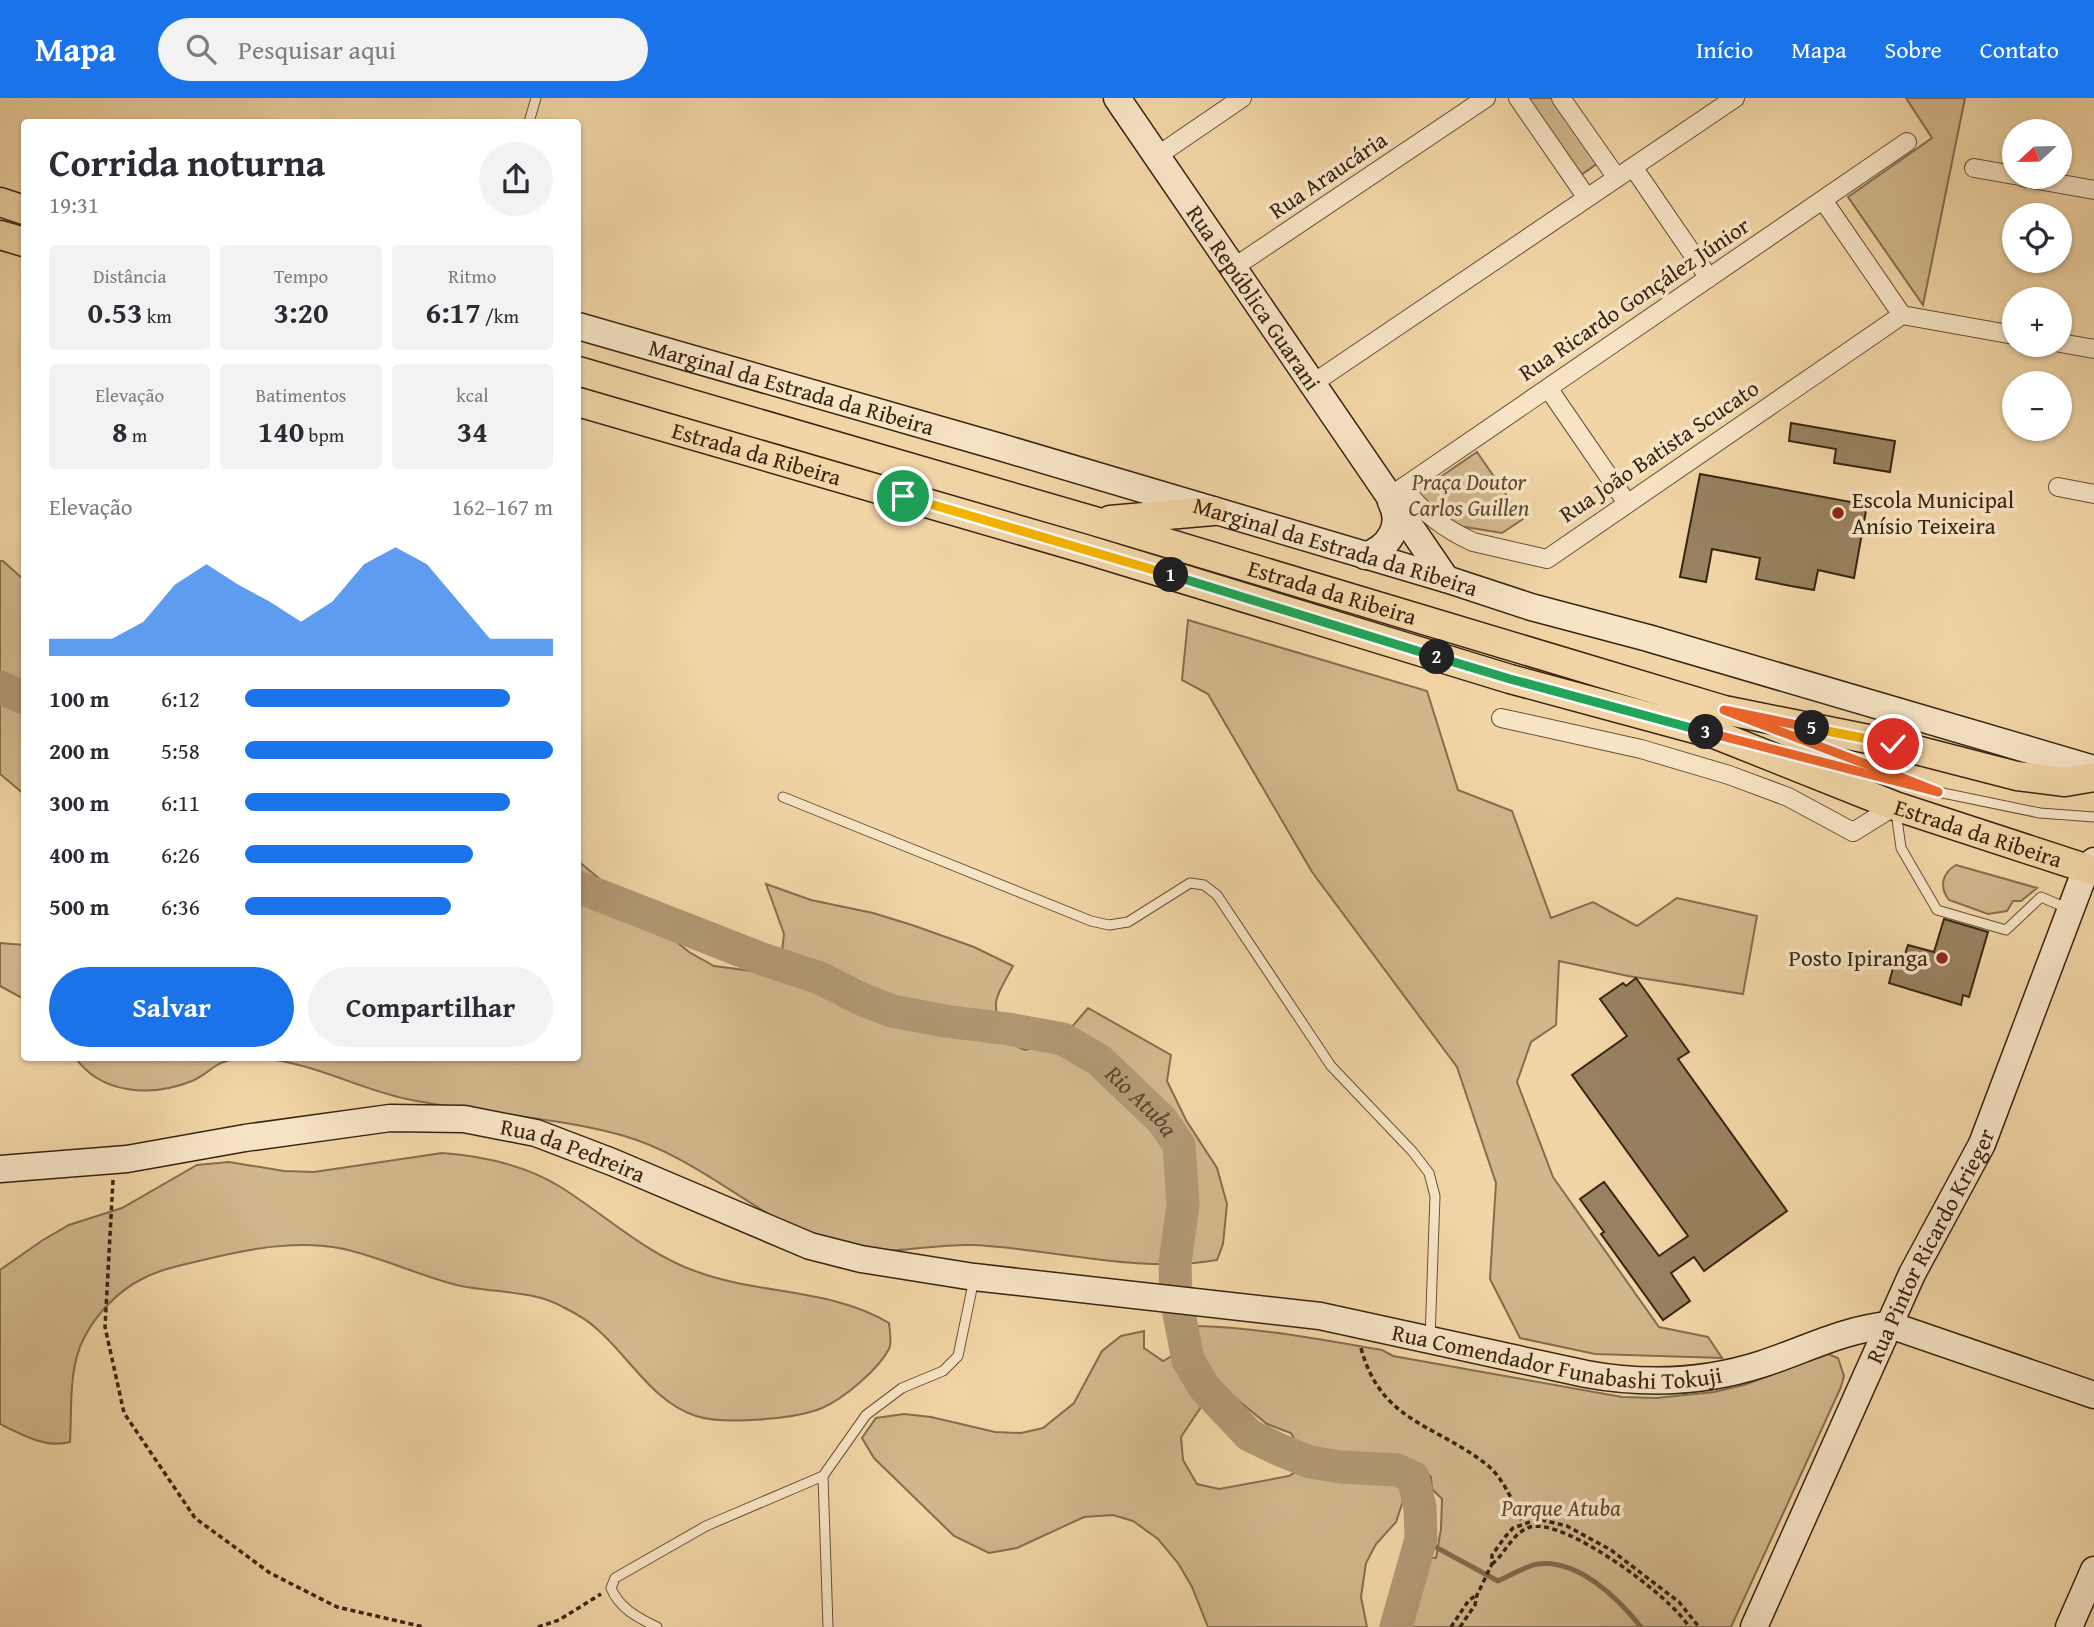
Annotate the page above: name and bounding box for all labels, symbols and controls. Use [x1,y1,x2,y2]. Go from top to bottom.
search box [158,18,648,81]
text: Mapa [35,25,116,73]
icon: search [182,30,220,68]
text: Pesquisar aqui [238,30,396,69]
text: Início [1696,32,1753,67]
text: Mapa [1791,32,1847,67]
text: Sobre [1885,32,1942,67]
text: Contato [1980,32,2059,67]
north arrow [2002,119,2072,189]
map controls [2002,119,2072,441]
street label: Rua Araucária [1262,123,1393,226]
text: Corrida noturna [49,134,325,190]
button: share [479,142,553,216]
text: 19:31 [49,188,99,221]
street label: Rua República Guarani [1179,198,1329,397]
button: locate [2002,203,2072,273]
street label: Rua Ricardo Gonçález Júnior [1511,208,1756,388]
text: Distância [93,262,166,290]
text: Tempo [274,262,328,290]
text: Ritmo [448,262,496,290]
button: + [2002,287,2072,357]
text: 0.53 [87,290,143,334]
text: 3:20 [273,290,329,334]
text: 6:17 [426,290,481,334]
text: km [143,302,172,330]
text: /km [481,302,519,330]
street label: Marginal da Estrada da Ribeira [645,330,938,443]
street label: Rua João Batista Scucato [1552,371,1765,530]
button: − [2002,371,2072,441]
text: Elevação [95,381,164,409]
text: Batimentos [256,381,346,409]
text: kcal [456,381,489,409]
text: 8 [112,409,128,453]
text: 140 [258,409,304,453]
text: 34 [457,409,488,453]
street label: Estrada da Ribeira [668,413,845,494]
text: m [128,421,147,449]
text: bpm [304,421,344,449]
park label: Praça Doutor Carlos Guillen [1409,465,1530,524]
pin [873,466,933,526]
icon: arrive [884,477,922,515]
place label: Escola Municipal Anísio Teixeira [1852,483,2014,542]
text: Elevação [49,490,133,523]
text: 162–167 m [452,490,553,523]
street label: Marginal da Estrada da Ribeira [1191,491,1481,603]
marker: Escola Municipal Anísio Teixeira [1830,505,1846,521]
street label: Estrada da Ribeira [1246,553,1420,631]
pin: 1 [1154,558,1188,592]
text: 1 [1166,560,1175,588]
pin: 2 [1420,640,1454,674]
text: 2 [1432,642,1441,670]
text: 100 m [49,682,110,715]
text: 6:12 [161,682,200,715]
pin: 5 [1794,710,1829,746]
text: 5 [1807,713,1816,741]
pin: 3 [1688,714,1724,750]
pin [1863,714,1923,774]
text: 3 [1701,717,1710,745]
icon: check [1874,725,1912,763]
text: 200 m [49,734,110,767]
text: 5:58 [161,734,200,767]
text: 300 m [49,786,110,819]
text: 6:11 [161,786,200,819]
street label: Estrada da Ribeira [1890,790,2067,876]
text: 400 m [49,838,110,871]
text: 6:26 [161,838,200,871]
text: 500 m [49,890,110,923]
text: 6:36 [161,890,200,923]
place label: Posto Ipiranga [1789,941,1928,974]
marker: Posto Ipiranga [1934,950,1950,966]
button: Salvar [49,967,294,1047]
button: Compartilhar [308,967,553,1047]
water label: Rio Atuba [1097,1056,1187,1144]
street label: Rua da Pedreira [498,1109,651,1190]
street label: Rua Pintor Ricardo Krieger [1857,1123,2003,1368]
street label: Rua Comendador Funabashi Tokuji [1389,1315,1725,1397]
park label: Parque Atuba [1500,1491,1621,1524]

